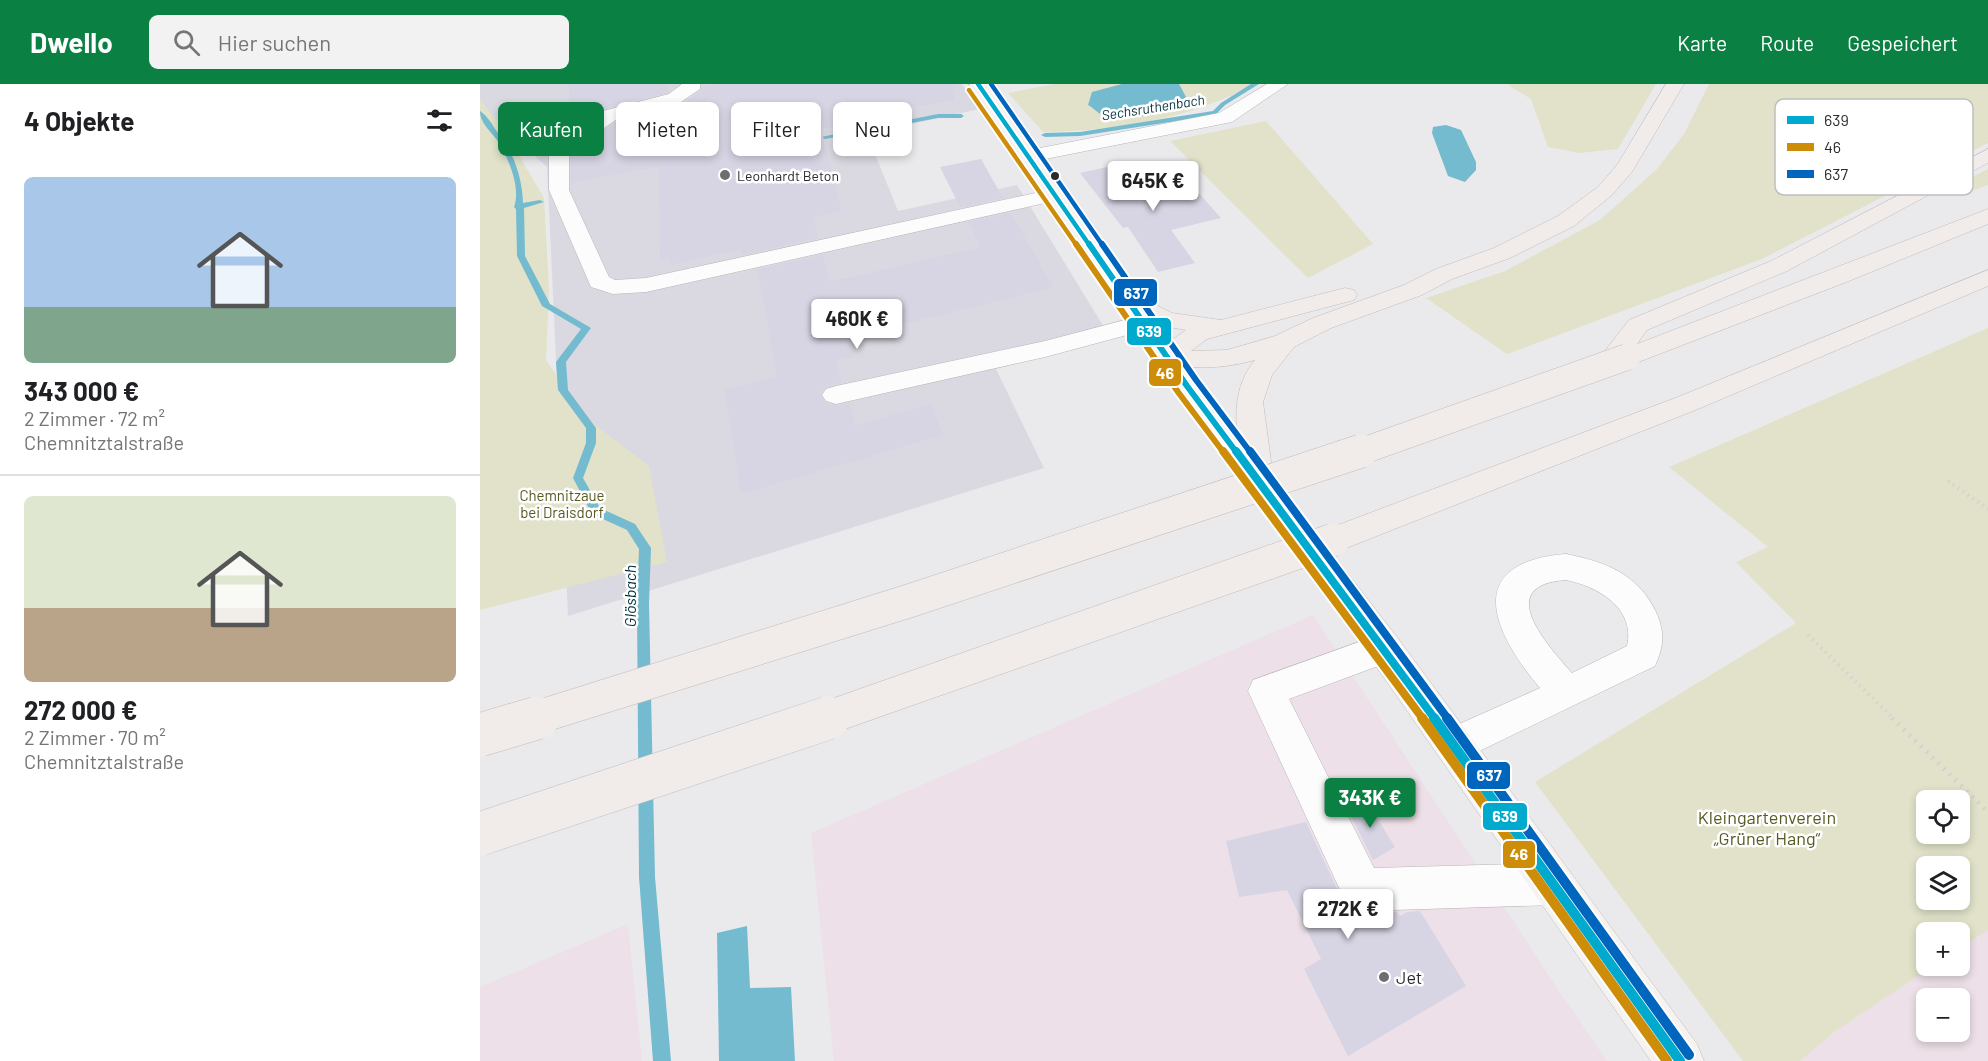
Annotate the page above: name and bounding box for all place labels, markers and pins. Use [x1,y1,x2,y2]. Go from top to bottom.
pin: 645K € [1104,161,1202,212]
place label: Leonhardt Beton [737,167,839,184]
marker: Leonhardt Beton [718,168,732,182]
unlabelled marker [1049,170,1061,182]
pin: 460K € [808,299,906,350]
pin: 343K € [1321,778,1419,829]
pin: 272K € [1299,889,1397,940]
place label: Jet [1396,966,1422,988]
marker: Jet [1377,970,1391,984]

